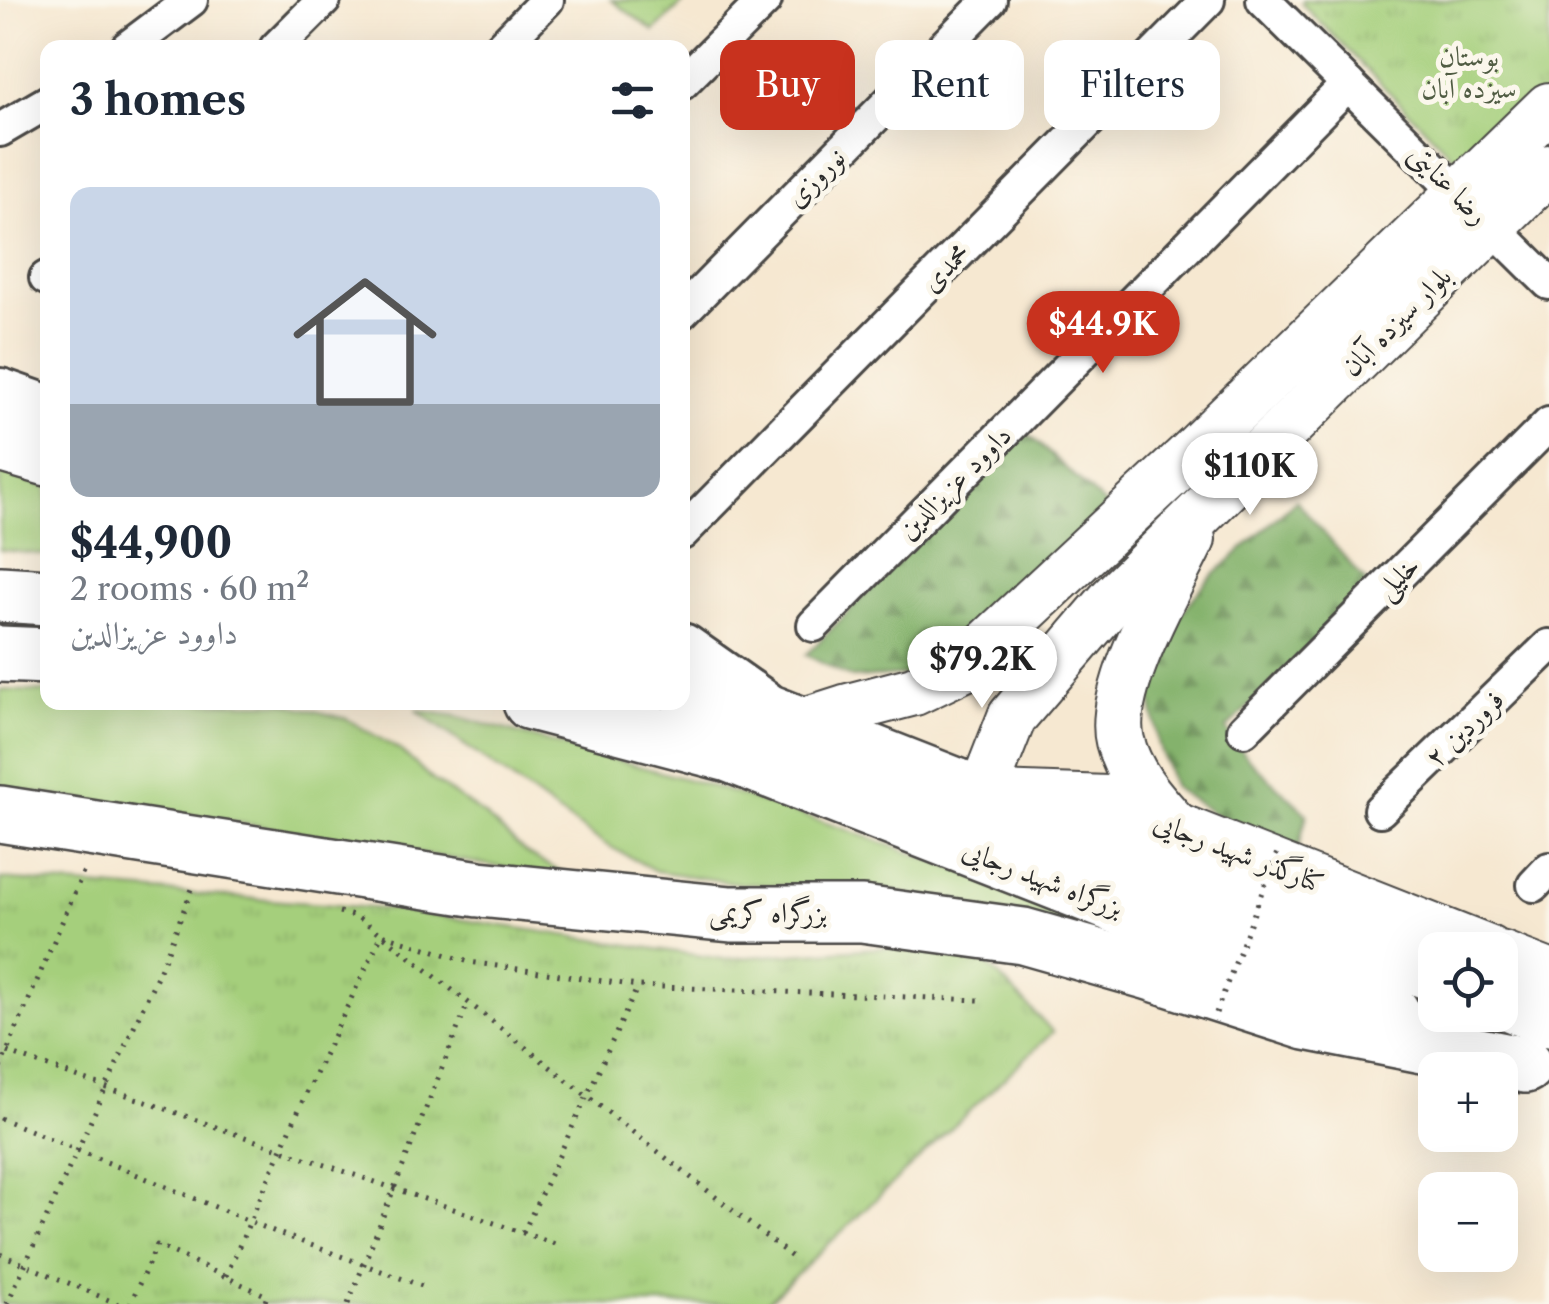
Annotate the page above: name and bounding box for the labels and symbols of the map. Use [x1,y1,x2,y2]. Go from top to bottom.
park label: بوستان سیزده آبان [1421,39,1517,105]
street label: رضا عنایتی [1401,137,1496,232]
street label: نوروزی [778,140,852,214]
street label: محمدی [914,236,976,298]
street label: بلوار سیزده آبان [1334,259,1459,384]
pin: $44.9K [1022,291,1184,376]
street label: داوود عزیزالدین [890,418,1020,548]
pin: $110K [1180,433,1320,518]
street label: خلیلی [1368,548,1429,609]
pin: $79.2K [901,626,1063,711]
street label: فروردین ۲ [1417,682,1511,774]
street label: کنارگذر شهید رجایی [1149,802,1329,902]
street label: بزرگراه شهید رجایی [957,831,1128,926]
street label: بزرگراه کریمی [708,893,828,933]

